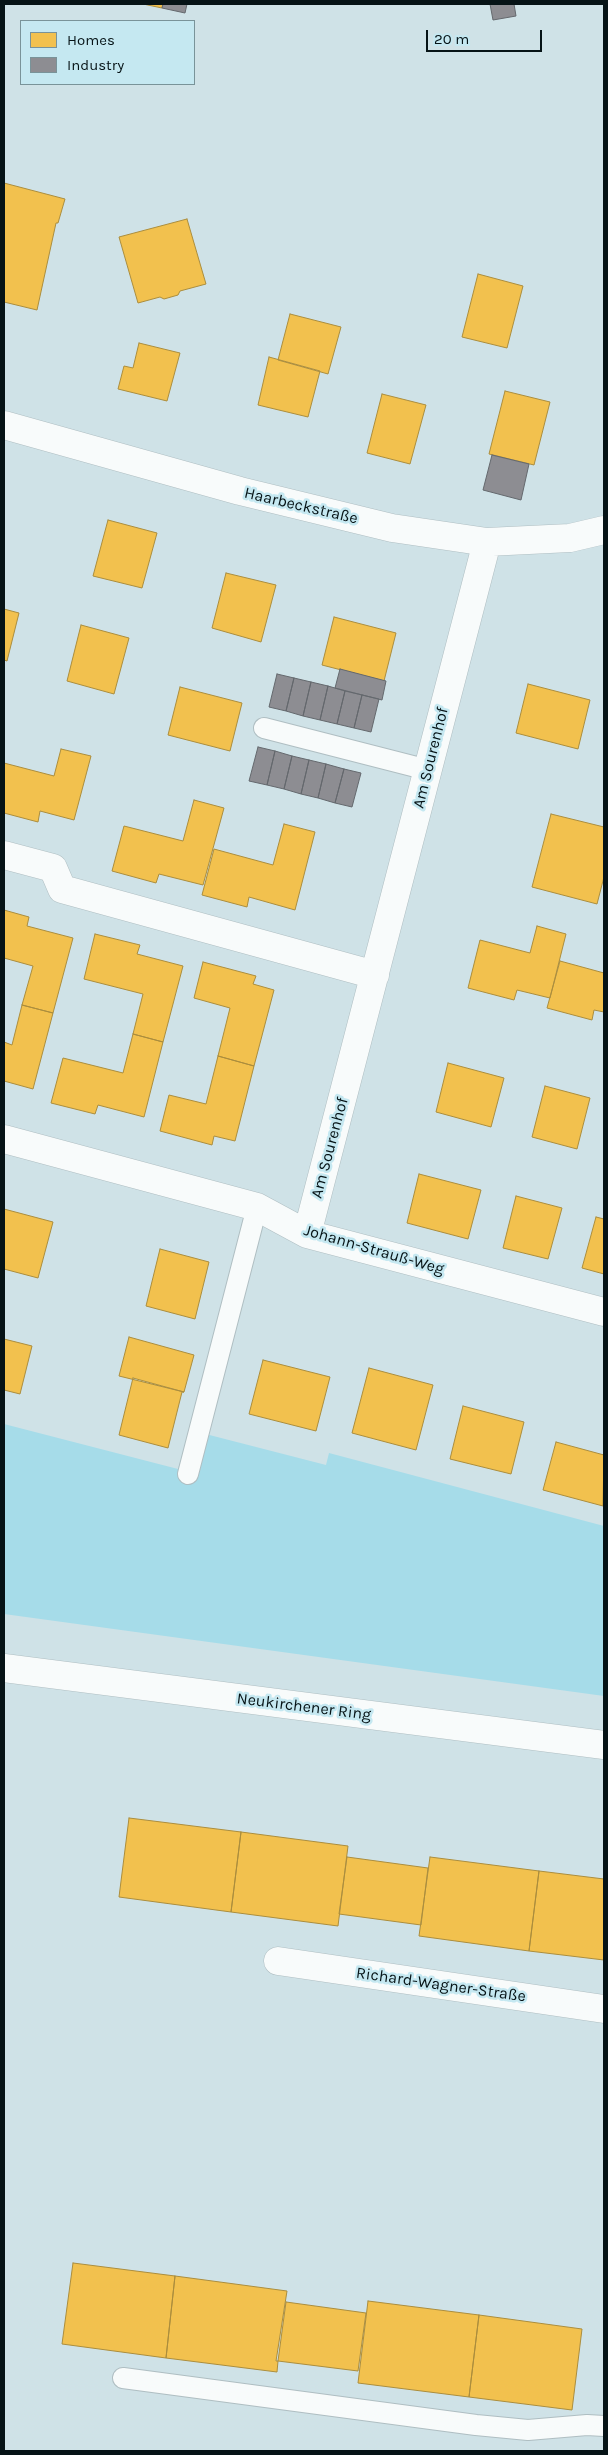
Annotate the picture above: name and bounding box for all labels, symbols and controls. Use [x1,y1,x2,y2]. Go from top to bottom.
legend [20,20,195,85]
scale bar [428,20,544,52]
text: 20 m [434,30,469,48]
text: Homes [67,31,115,49]
text: Industry [67,56,124,74]
street label: Haarbeckstraße [242,484,360,528]
street label: Am Sourenhof [409,705,453,811]
street label: Am Sourenhof [307,1095,353,1201]
street label: Johann-Strauß-Weg [302,1221,446,1279]
street label: Neukirchener Ring [236,1689,372,1725]
street label: Richard-Wagner-Straße [355,1964,527,2006]

